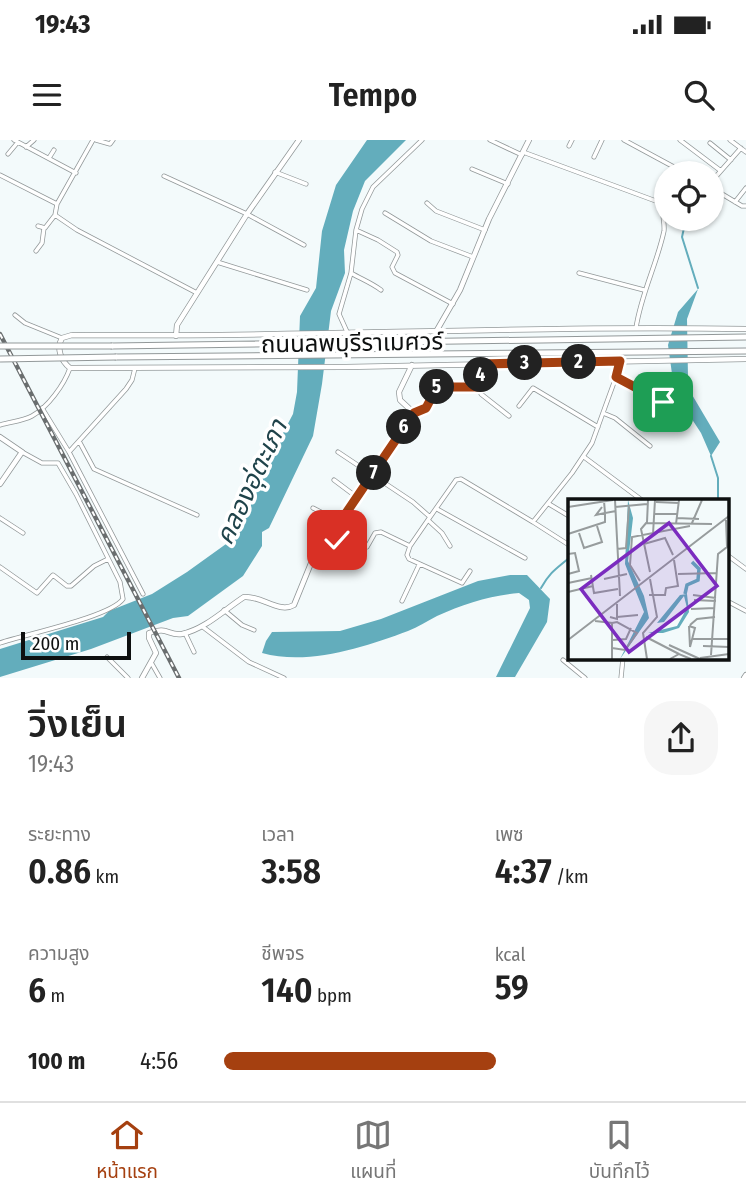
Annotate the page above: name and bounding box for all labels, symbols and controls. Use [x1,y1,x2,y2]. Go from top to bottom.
text: 19:43 [35,9,91,40]
icon: menu [28,76,66,114]
text: Tempo [329,76,417,114]
icon: search [680,76,718,114]
map controls [654,161,724,231]
button: locate [654,161,724,231]
street label: ถนนลพบุรีราเมศวร์ [261,327,445,360]
pin: 2 [562,344,596,380]
pin: 3 [508,346,542,381]
text: 2 [574,350,583,373]
text: 3 [520,351,529,374]
pin: 4 [463,358,498,392]
text: 4 [476,363,485,386]
pin: 5 [420,370,454,404]
pin [633,372,693,432]
text: 5 [432,375,441,398]
icon: arrive [644,383,682,421]
pin: 6 [386,410,422,444]
water label: คลองอุ่ตะเภา [209,414,294,549]
text: 6 [399,415,408,438]
pin: 7 [356,456,392,490]
text: 7 [369,461,378,484]
inset map [568,499,728,660]
pin [307,510,367,570]
icon: check [318,521,356,559]
scale bar [21,628,131,660]
text: 200 m [32,632,79,655]
text: วิ่งเย็น [28,701,127,747]
button: share [644,701,718,775]
text: 19:43 [28,750,74,778]
text: ระยะทาง [28,823,91,846]
text: เวลา [261,823,295,846]
text: เพซ [495,823,524,846]
text: 0.86 [28,850,91,892]
text: 3:58 [261,850,321,892]
text: 4:37 [495,850,552,892]
text: km [91,865,119,888]
text: /km [552,865,589,888]
text: ความสูง [28,942,89,965]
text: ชีพจร [261,942,304,965]
text: kcal [495,943,525,966]
text: 59 [495,966,529,1008]
text: 6 [28,969,46,1011]
text: 140 [261,969,313,1011]
text: m [46,984,65,1007]
text: bpm [313,984,352,1007]
text: 100 m [28,1047,85,1075]
text: 4:56 [140,1047,178,1075]
tab: หน้าแรก [96,1116,158,1187]
tab: แผนที่ [350,1116,397,1187]
tab: บันทึกไว้ [589,1116,650,1187]

